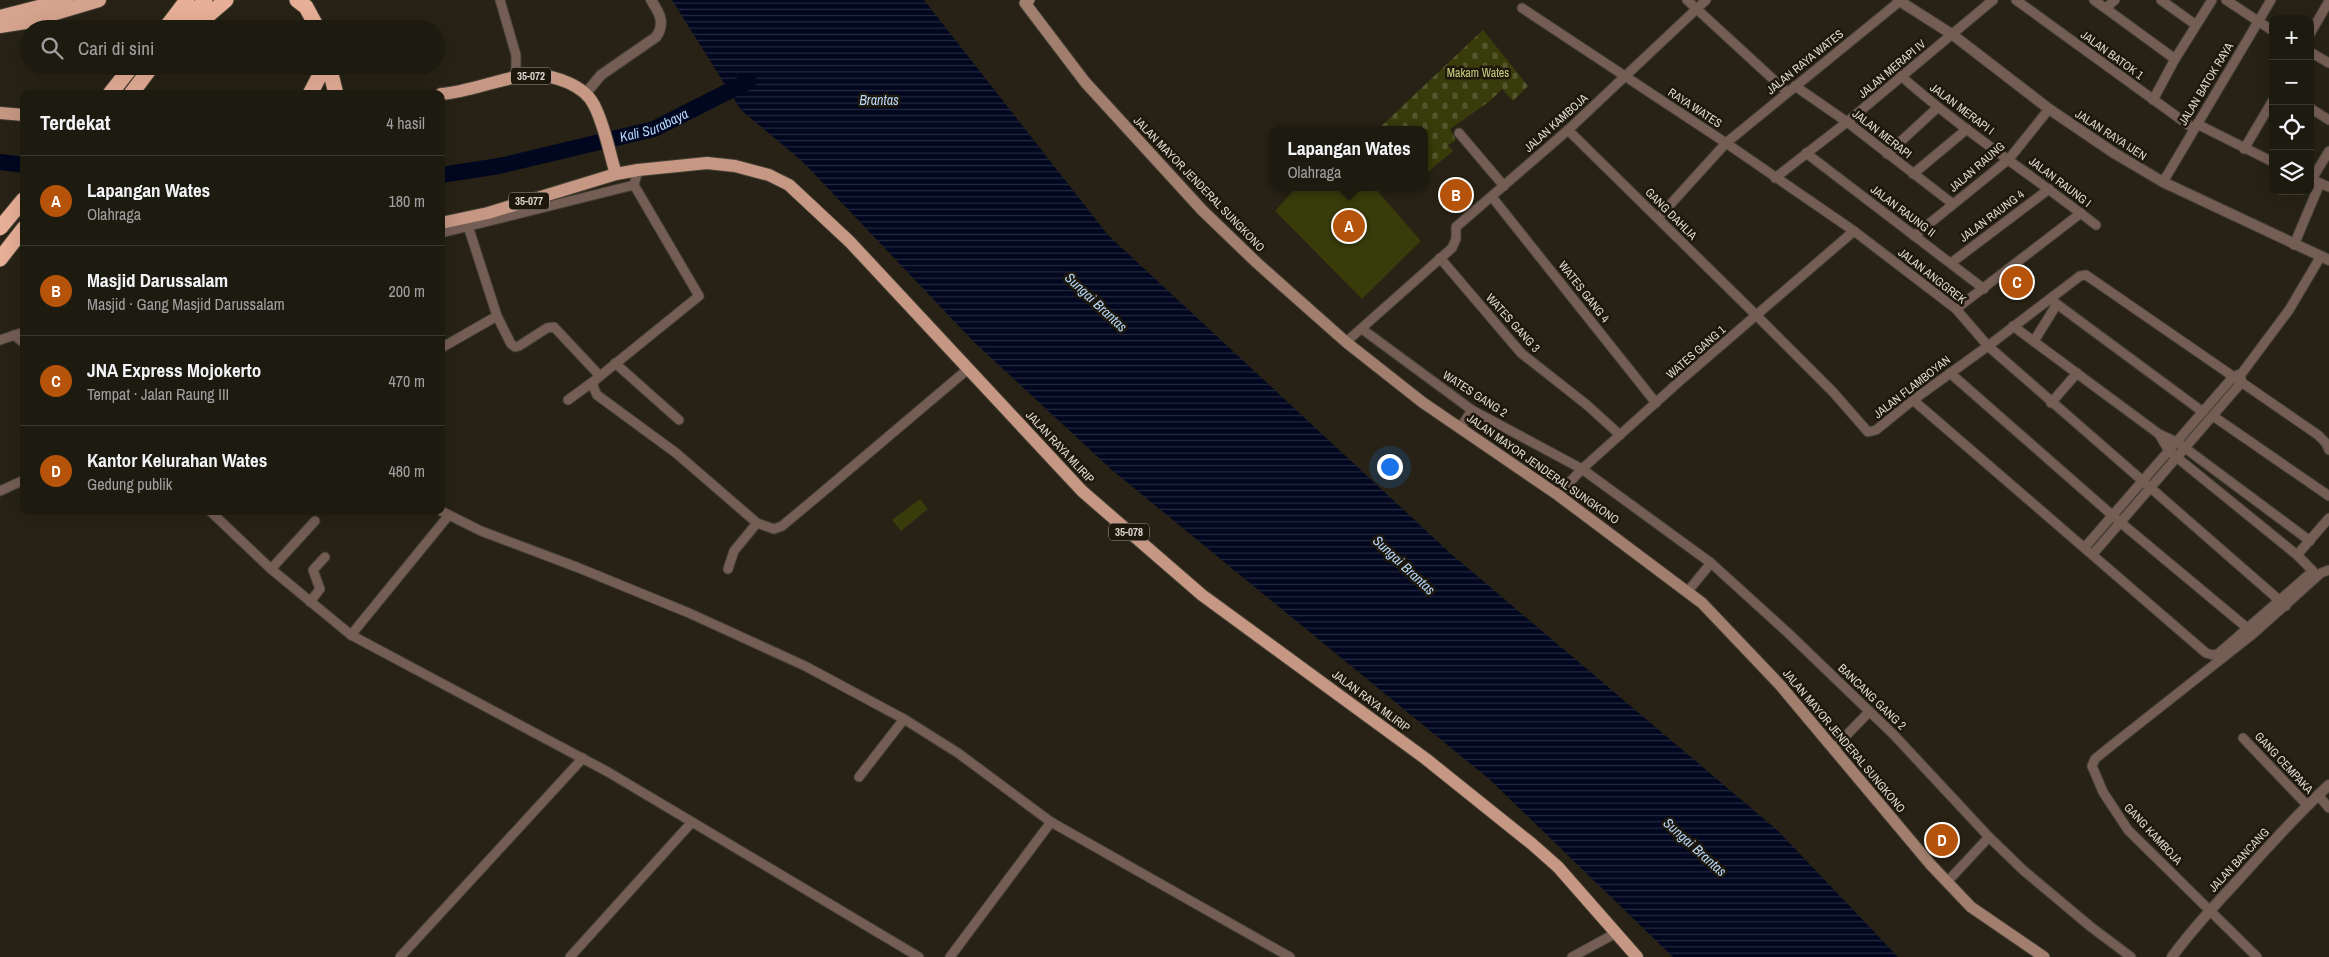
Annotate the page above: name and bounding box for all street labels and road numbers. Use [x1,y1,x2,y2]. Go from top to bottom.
street label: JALAN RAYA WATES [1763,26,1847,98]
street label: JALAN BATOK 1 [2077,27,2147,84]
street label: JALAN MERAPI IV [1855,36,1929,102]
street label: JALAN BATOK RAYA [2175,39,2237,128]
road number: 35-072 [511,68,551,84]
street label: JALAN MERAPI I [1927,80,1997,138]
street label: RAYA WATES [1665,85,1725,132]
street label: JALAN KAMBOJA [1521,90,1592,156]
street label: JALAN MERAPI [1849,106,1915,162]
street label: JALAN RAYA IJEN [2072,106,2150,164]
street label: JALAN MAYOR JENDERAL SUNGKONO [1130,113,1268,255]
street label: JALAN RAUNG [1946,138,2008,196]
street label: JALAN RAUNG I [2025,153,2095,211]
street label: JALAN RAUNG II [1867,181,1939,241]
street label: GANG DAHLIA [1642,185,1701,244]
street label: JALAN RAUNG 4 [1956,186,2028,246]
road number: 35-077 [509,192,549,210]
street label: JALAN ANGGREK [1895,244,1970,308]
street label: WATES GANG 4 [1555,258,1613,326]
street label: WATES GANG 3 [1482,290,1544,356]
street label: WATES GANG 1 [1663,321,1730,382]
street label: JALAN FLAMBOYAN [1870,352,1954,422]
street label: WATES GANG 2 [1440,367,1510,421]
street label: JALAN RAYA MLIRIP [1022,407,1098,487]
street label: JALAN MAYOR JENDERAL SUNGKONO [1464,410,1623,528]
road number: 35-078 [1109,524,1149,540]
street label: BANCANG GANG 2 [1835,660,1909,734]
street label: JALAN RAYA MLIRIP [1329,666,1414,736]
street label: JALAN MAYOR JENDERAL SUNGKONO [1779,666,1909,816]
street label: GANG CEMPAKA [2251,729,2317,798]
street label: GANG KAMBOJA [2120,800,2186,869]
street label: JALAN BANCANG [2205,825,2273,895]

